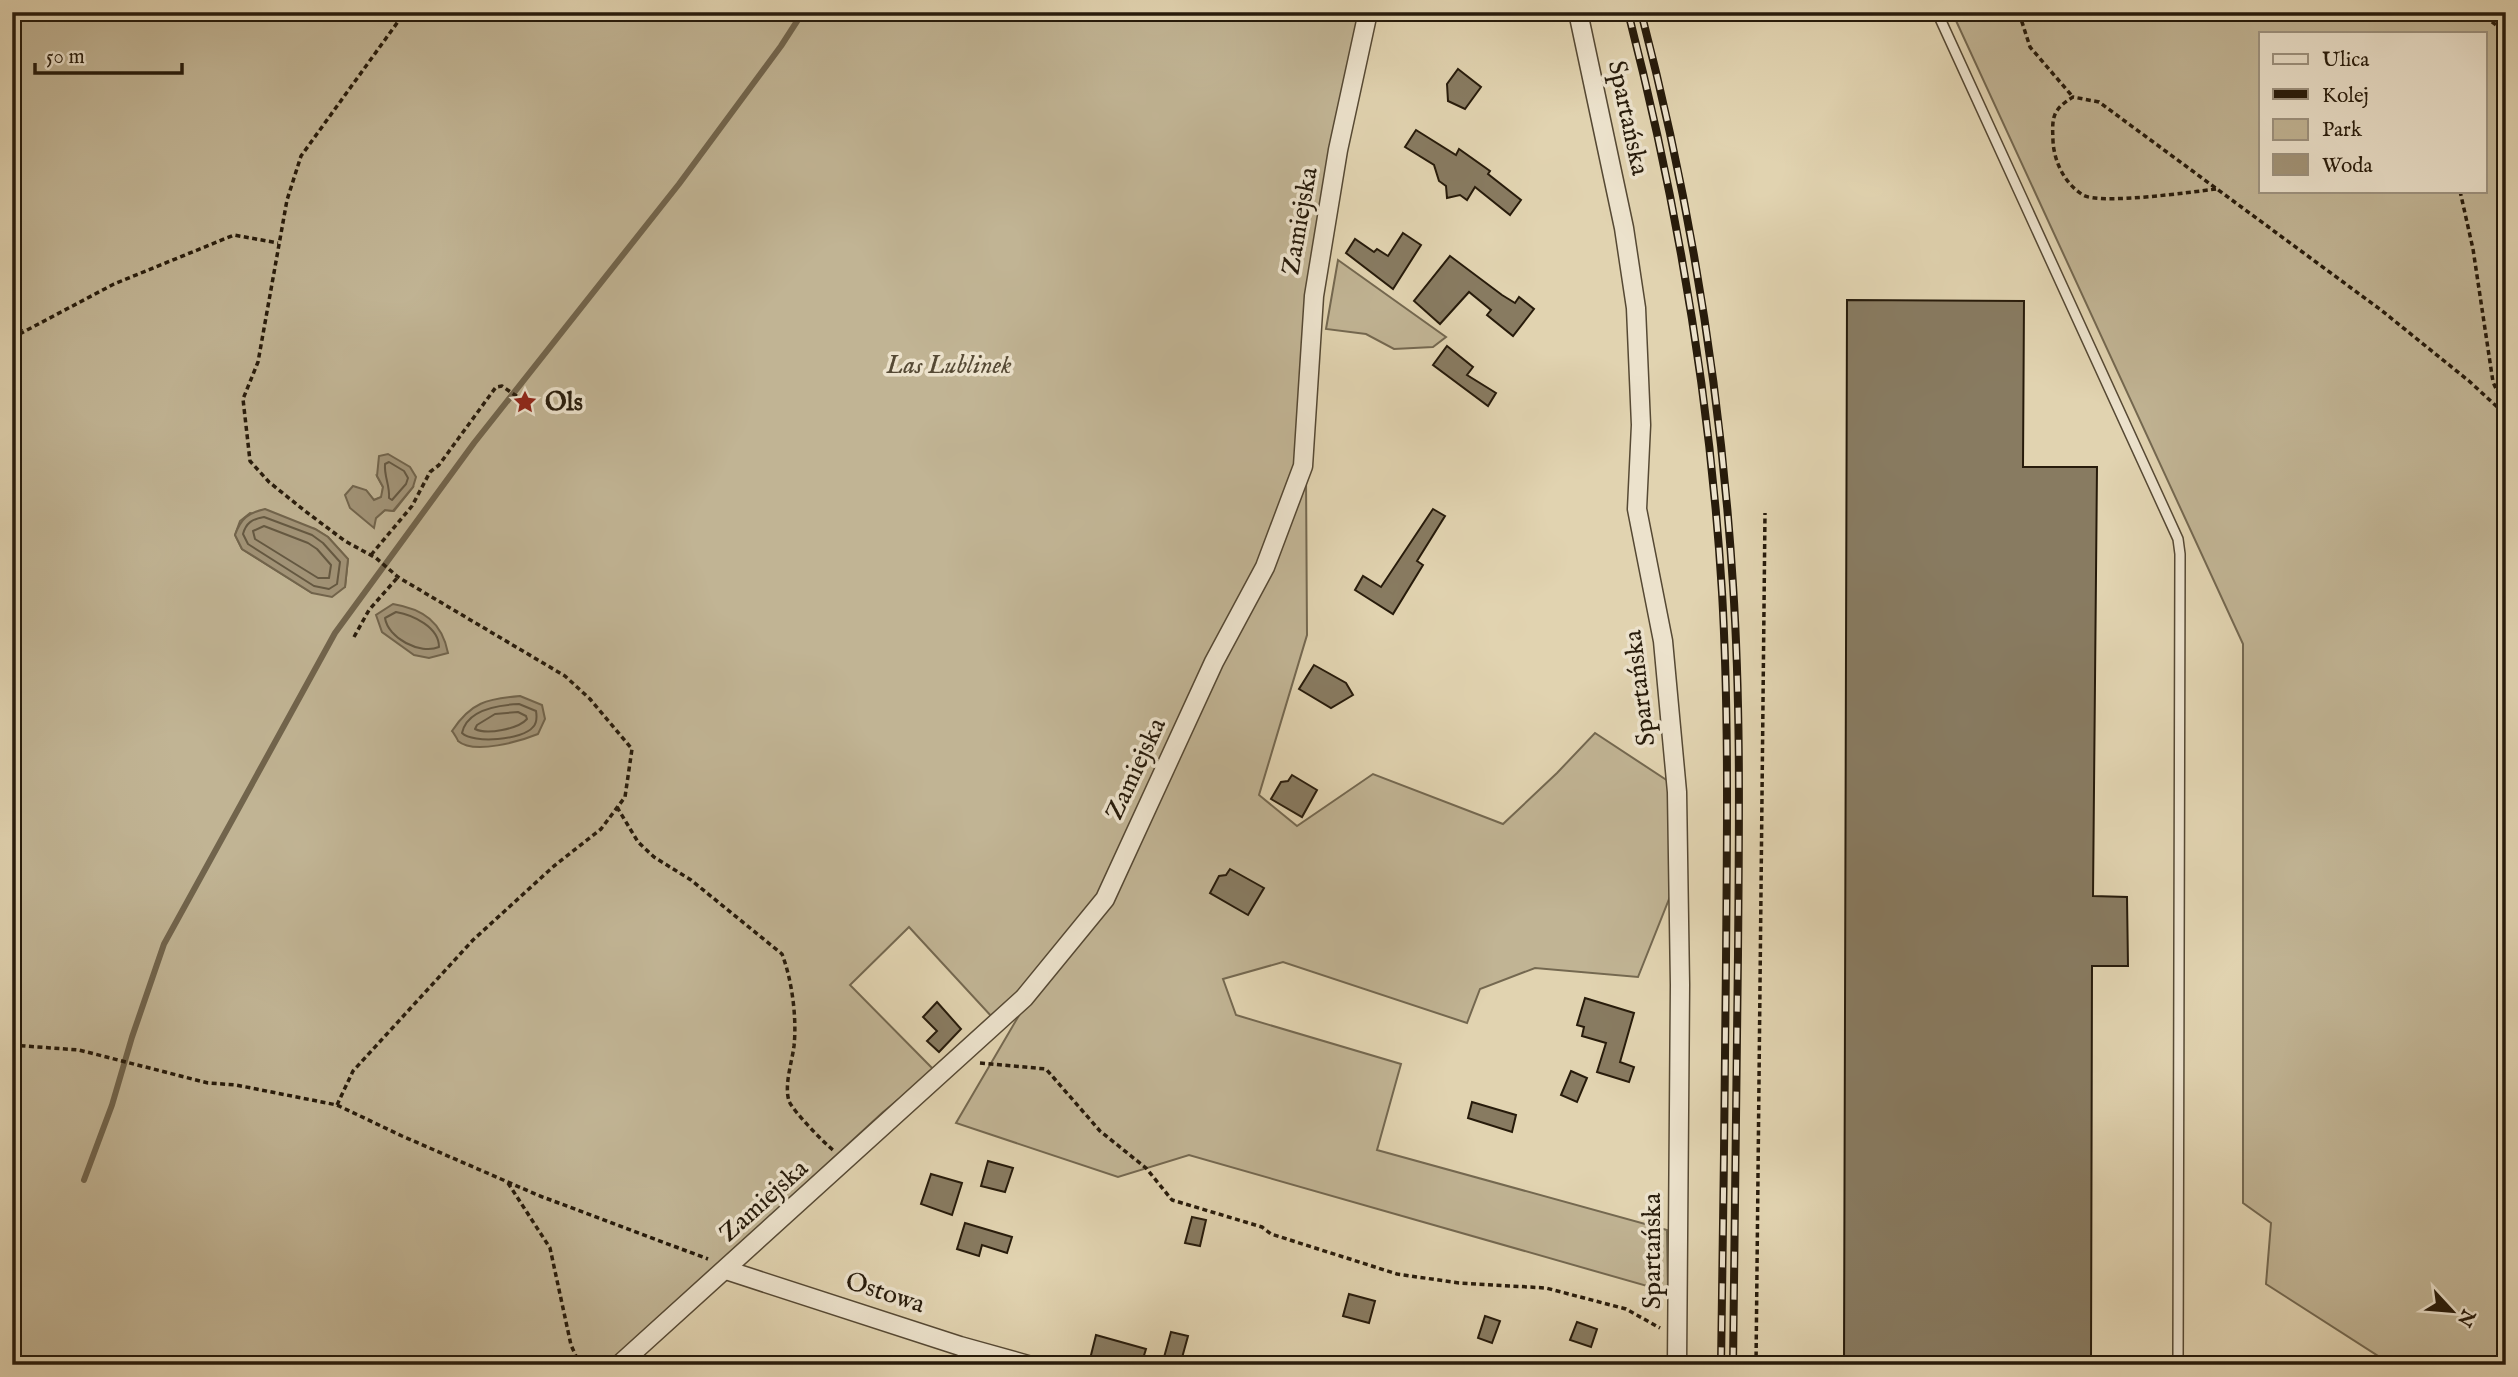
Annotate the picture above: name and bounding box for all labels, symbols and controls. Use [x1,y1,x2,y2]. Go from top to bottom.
scale bar [35,32,182,76]
legend [2259,32,2486,192]
text: 50 m [46,44,85,71]
text: Ulica [2322,47,2370,74]
street label: Spartańska [1600,58,1656,179]
text: Kolej [2322,83,2369,110]
text: Park [2322,117,2363,144]
text: Woda [2322,153,2373,180]
street label: Zamiejska [1274,164,1326,277]
park label: Las Lublinek [885,349,1012,382]
place label: Ols [545,386,583,419]
place icon: Ols [511,388,539,416]
street label: Spartańska [1616,627,1663,748]
street label: Zamiejska [1098,712,1174,825]
street label: Zamiejska [713,1152,816,1250]
street label: Spartańska [1636,1192,1669,1309]
street label: Ostowa [841,1265,930,1322]
north arrow [2416,1276,2486,1346]
text: N [2451,1304,2480,1331]

